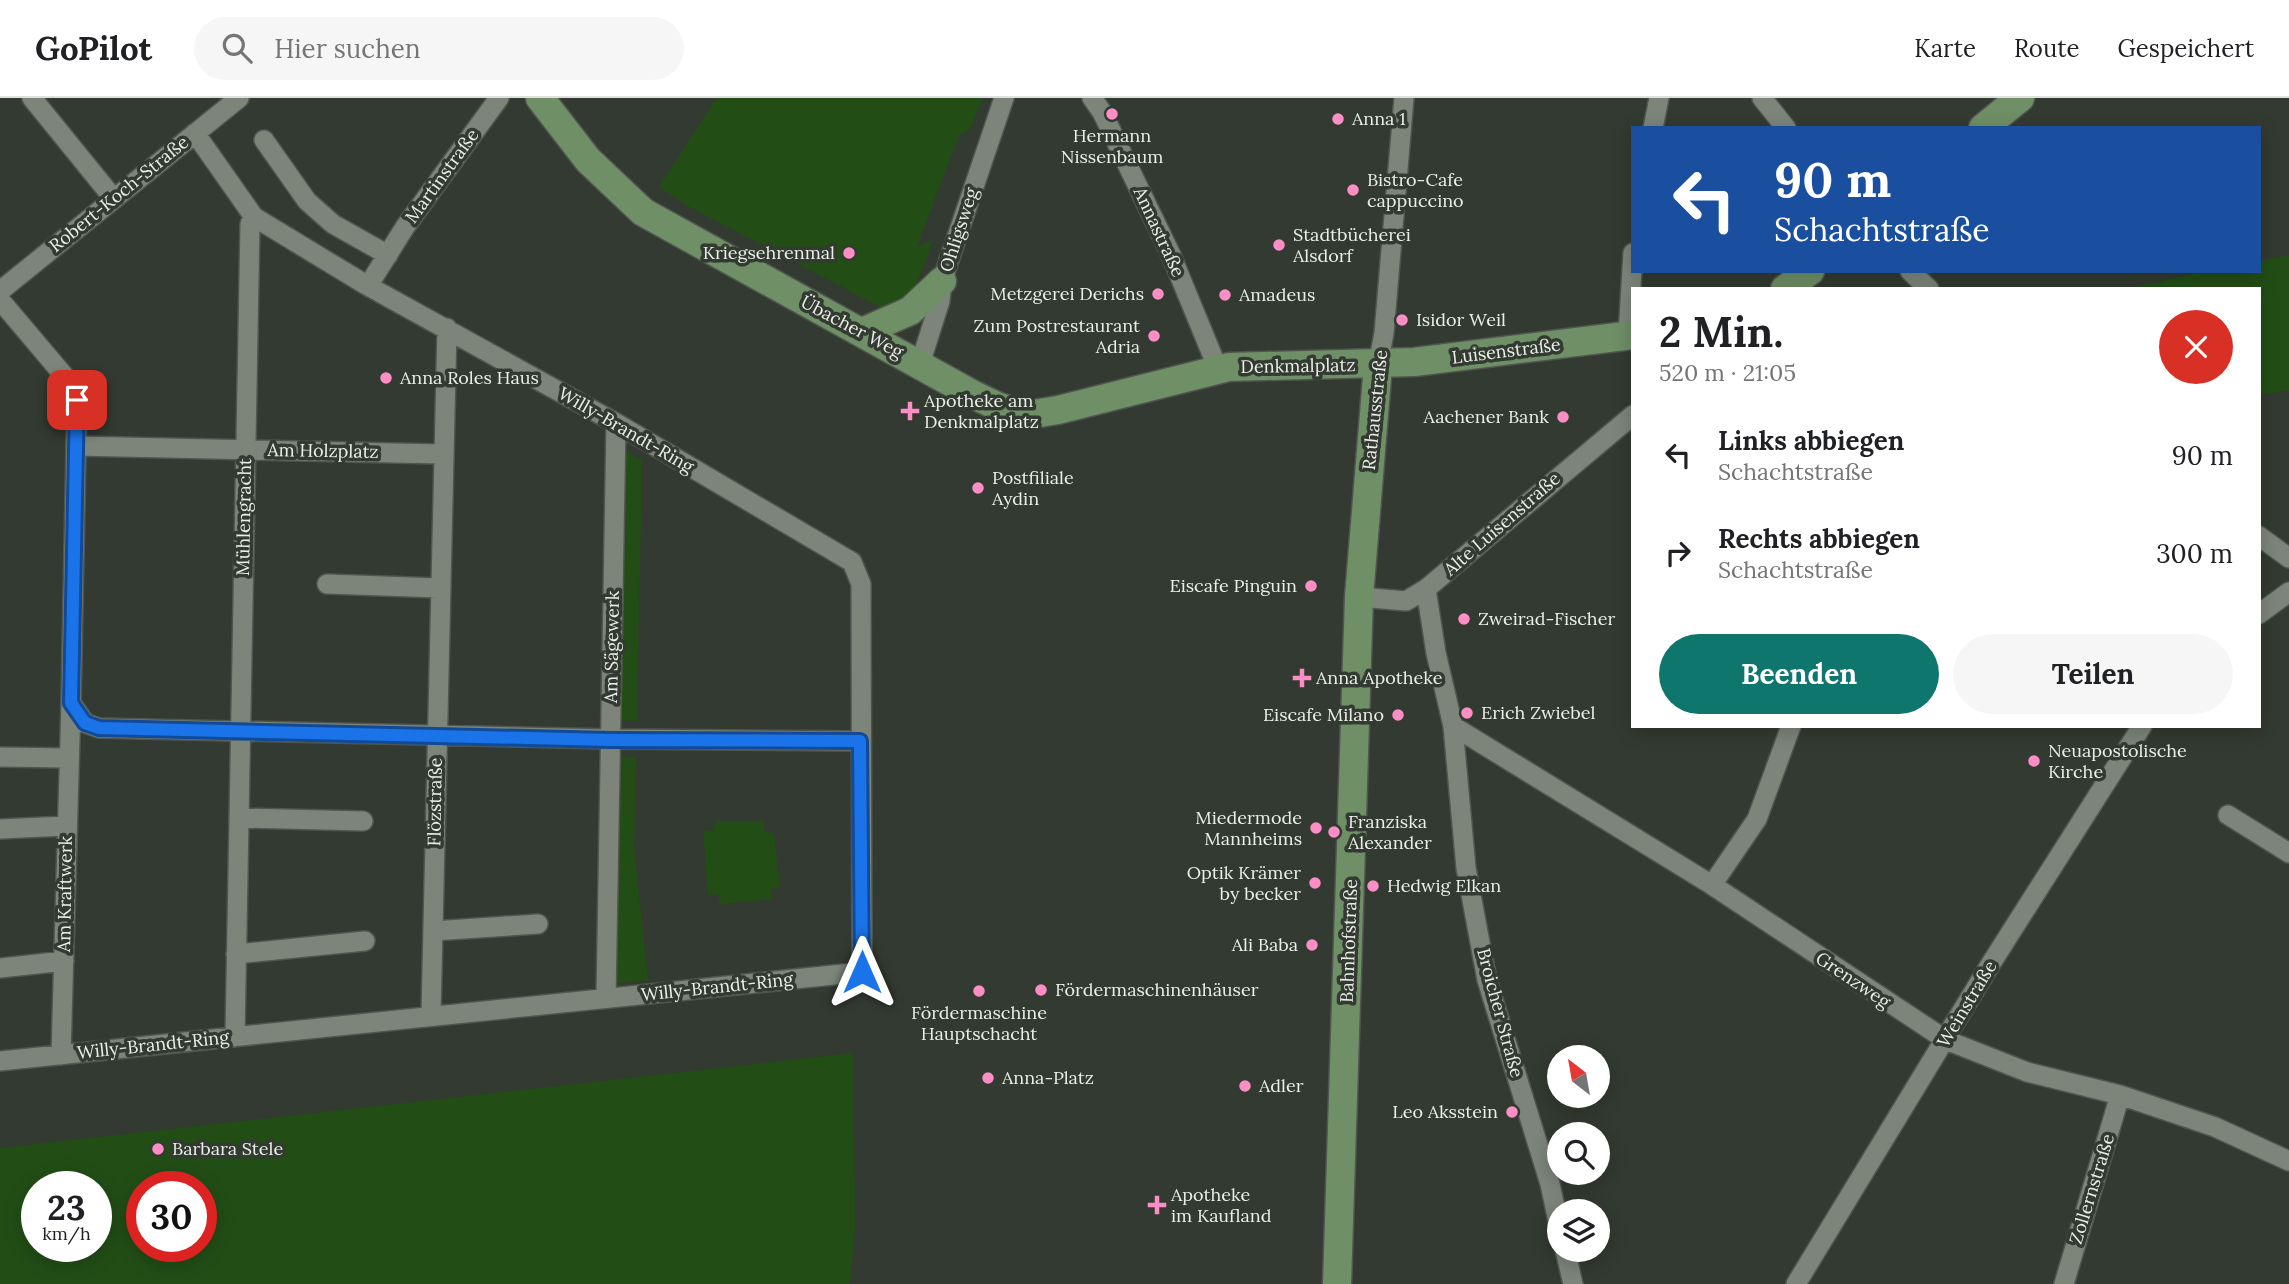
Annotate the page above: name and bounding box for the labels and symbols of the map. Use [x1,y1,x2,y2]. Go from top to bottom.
marker: Hermann Nissenbaum [1104,106,1120,122]
place label: Anna 1 [1351,107,1406,130]
marker: Anna 1 [1330,111,1346,127]
street label: Martinstraße [400,124,484,227]
place label: Hermann Nissenbaum [1061,124,1163,168]
street label: Robert-Koch-Straße [44,130,193,257]
place label: Bistro-Cafe cappuccino [1367,168,1464,212]
street label: Annastraße [1128,182,1190,281]
marker: Bistro-Cafe cappuccino [1345,182,1361,198]
street label: Ohligsweg [934,184,983,275]
place label: Stadtbücherei Alsdorf [1292,223,1411,267]
marker: Stadtbücherei Alsdorf [1271,237,1287,253]
place label: Kriegsehrenmal [703,241,835,264]
marker: Kriegsehrenmal [841,245,857,261]
place label: Metzgerei Derichs [990,282,1144,305]
place label: Amadeus [1238,283,1315,306]
marker: Metzgerei Derichs [1150,286,1166,302]
marker: Amadeus [1217,287,1233,303]
street label: Übacher Weg [797,290,908,364]
place label: Isidor Weil [1416,308,1506,331]
marker: Isidor Weil [1394,312,1410,328]
place label: Zum Postrestaurant Adria [974,314,1140,358]
marker: Zum Postrestaurant Adria [1146,328,1162,344]
street label: Luisenstraße [1450,332,1562,369]
street label: Rathausstraße [1357,348,1392,471]
street label: Denkmalplatz [1240,353,1356,378]
place label: Anna Roles Haus [399,366,539,389]
pin [47,370,107,430]
marker: Anna Roles Haus [378,370,394,386]
street label: Willy-Brandt-Ring [554,381,699,478]
place label: Apotheke am Denkmalplatz [923,389,1039,433]
marker: Apotheke am Denkmalplatz [902,403,918,419]
place label: Aachener Bank [1423,405,1549,428]
marker: Aachener Bank [1555,409,1571,425]
street label: Am Holzplatz [266,438,379,463]
street label: Mühlengracht [231,458,256,576]
place label: Postfiliale Aydin [991,466,1074,510]
street label: Alte Luisenstraße [1438,467,1565,581]
marker: Postfiliale Aydin [970,480,986,496]
place label: Eiscafe Pinguin [1170,574,1297,597]
marker: Eiscafe Pinguin [1303,578,1319,594]
street label: Am Sägewerk [599,590,624,704]
place label: Zweirad-Fischer [1478,607,1615,630]
marker: Zweirad-Fischer [1456,611,1472,627]
place label: Anna Apotheke [1315,666,1443,689]
marker: Anna Apotheke [1294,670,1310,686]
place label: Erich Zwiebel [1481,701,1595,724]
place label: Eiscafe Milano [1263,703,1384,726]
marker: Erich Zwiebel [1459,705,1475,721]
marker: Eiscafe Milano [1390,707,1406,723]
place label: Neuapostolische Kirche [2048,739,2187,783]
marker: Neuapostolische Kirche [2026,753,2042,769]
street label: Flözstraße [422,757,447,847]
place label: Miedermode Mannheims [1195,806,1302,850]
place label: Franziska Alexander [1347,810,1432,854]
marker: Miedermode Mannheims [1308,820,1324,836]
marker: Franziska Alexander [1326,824,1342,840]
street label: Am Kraftwerk [52,835,77,953]
place label: Optik Krämer by becker [1187,861,1301,905]
place label: Hedwig Elkan [1387,874,1501,897]
marker: Optik Krämer by becker [1307,875,1323,891]
street label: Bahnhofstraße [1335,878,1362,1003]
marker: Hedwig Elkan [1365,878,1381,894]
place label: Ali Baba [1231,933,1298,956]
position arrow [825,935,899,1009]
marker: Ali Baba [1304,937,1320,953]
street label: Broicher Straße [1472,946,1529,1080]
street label: Grenzweg [1812,946,1896,1014]
street label: Weinstraße [1932,956,2002,1051]
street label: Willy-Brandt-Ring [640,967,795,1006]
place label: Fördermaschinenhäuser [1055,978,1259,1001]
marker: Fördermaschinenhäuser [1033,982,1049,998]
marker: Fördermaschine Hauptschacht [971,983,987,999]
place label: Fördermaschine Hauptschacht [911,1001,1047,1045]
street label: Willy-Brandt-Ring [76,1025,231,1064]
north arrow [1547,1045,1610,1108]
place label: Anna-Platz [1001,1066,1094,1089]
marker: Anna-Platz [980,1070,996,1086]
place label: Adler [1258,1074,1304,1097]
marker: Adler [1237,1078,1253,1094]
place label: Leo Aksstein [1392,1100,1498,1123]
marker: Leo Aksstein [1504,1104,1520,1120]
street label: Zollernstraße [2064,1131,2119,1247]
place label: Barbara Stele [172,1137,283,1160]
marker: Barbara Stele [150,1141,166,1157]
speed limit sign: 30 [126,1171,217,1262]
place label: Apotheke im Kaufland [1170,1183,1272,1227]
marker: Apotheke im Kaufland [1149,1197,1165,1213]

